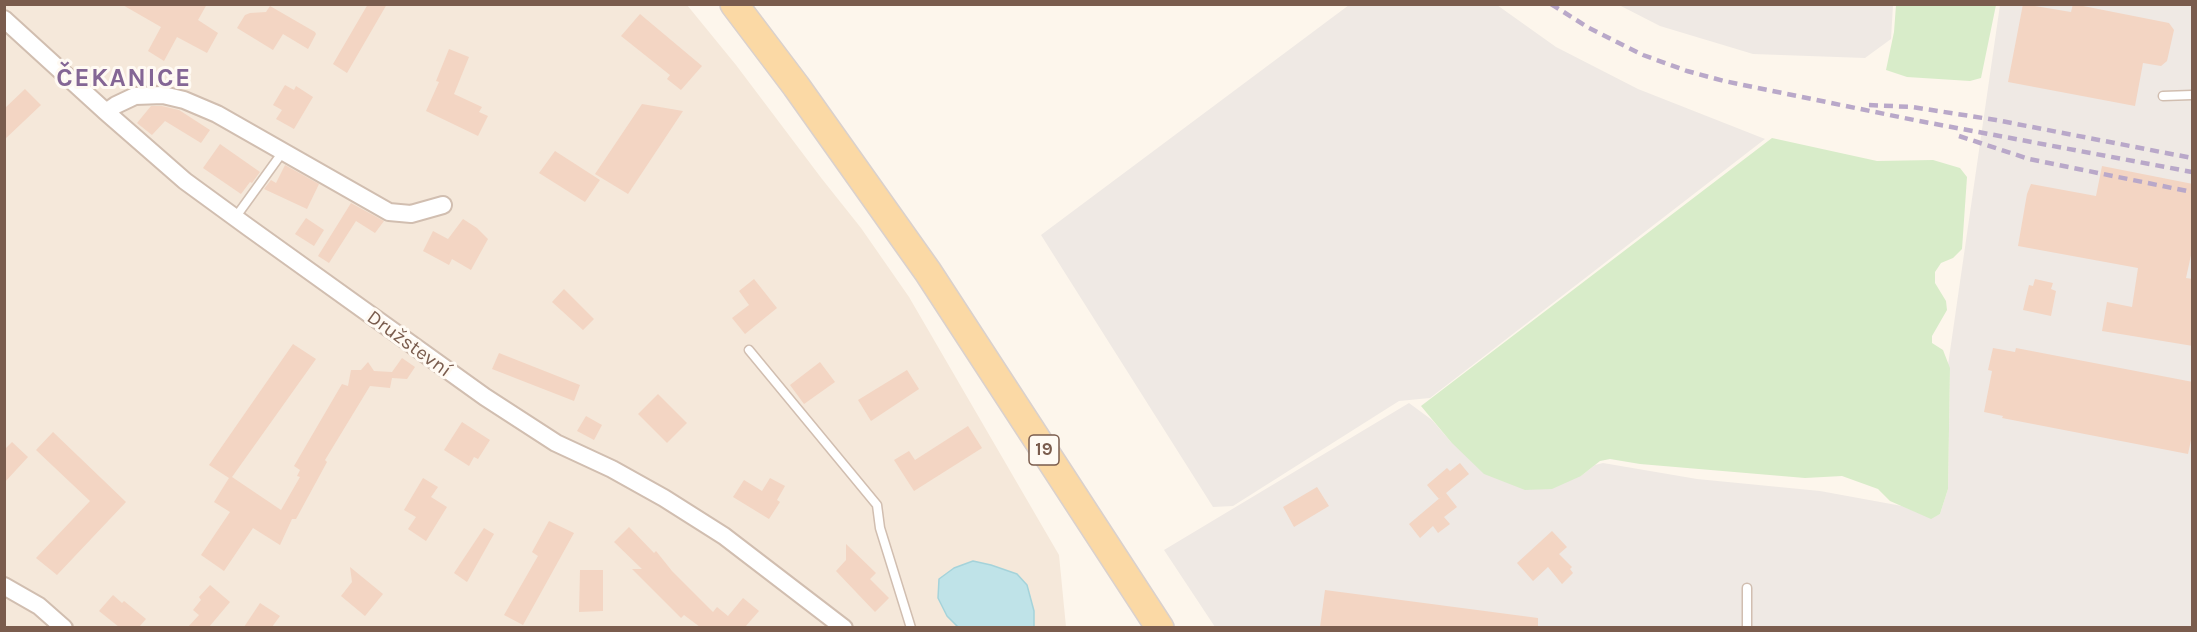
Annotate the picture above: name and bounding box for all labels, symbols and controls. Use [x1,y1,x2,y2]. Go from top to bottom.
district label: ČEKANICE [56,63,192,95]
street label: Družstevní [362,305,456,383]
road number: 19 [1029,435,1059,465]

